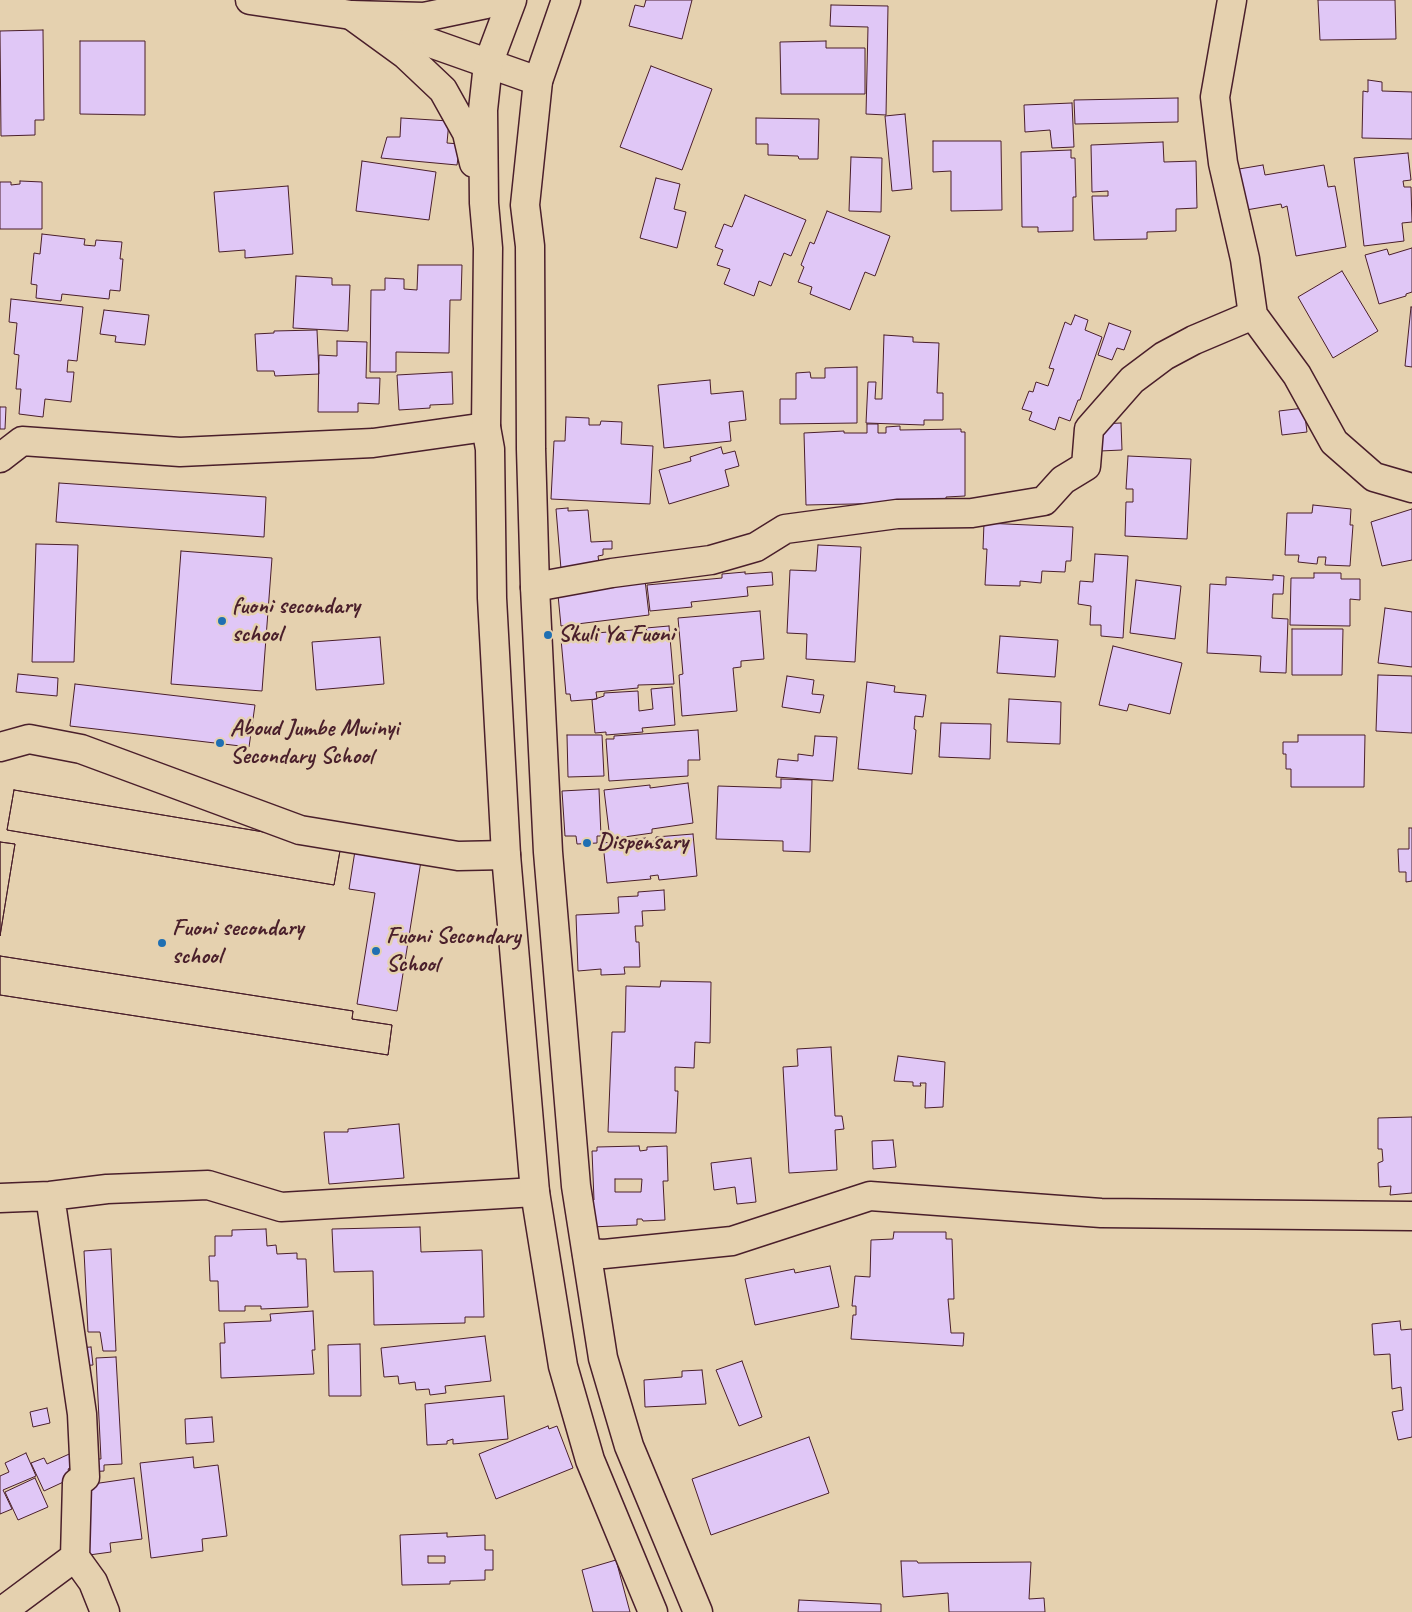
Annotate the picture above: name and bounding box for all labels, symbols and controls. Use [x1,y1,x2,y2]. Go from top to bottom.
place label: fuoni secondary school [232,593,360,649]
marker: fuoni secondary school [216,615,228,627]
place label: Skuli Ya Fuoni [558,621,674,649]
marker: Skuli Ya Fuoni [542,629,554,641]
place label: Aboud Jumbe Mwinyi Secondary School [230,715,399,771]
marker: Aboud Jumbe Mwinyi Secondary School [214,737,226,749]
place label: Dispensary [597,829,688,857]
marker: Dispensary [581,837,593,849]
place label: Fuoni secondary school [172,915,303,971]
place label: Fuoni Secondary School [386,923,520,979]
marker: Fuoni secondary school [156,937,168,949]
marker: Fuoni Secondary School [370,945,382,957]

